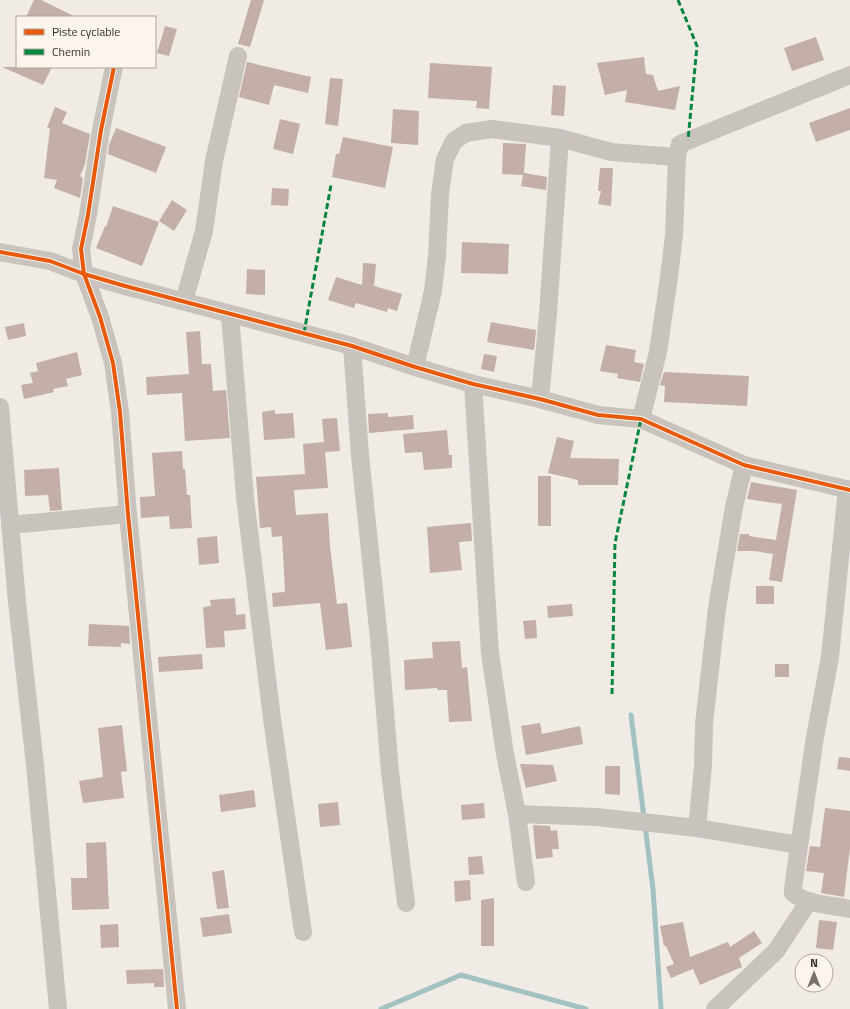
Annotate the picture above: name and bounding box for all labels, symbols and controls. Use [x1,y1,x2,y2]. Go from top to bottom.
legend [16,16,156,68]
text: Piste cyclable [52,22,120,41]
text: Chemin [52,42,90,61]
north arrow [794,953,834,993]
text: N [810,955,818,971]

